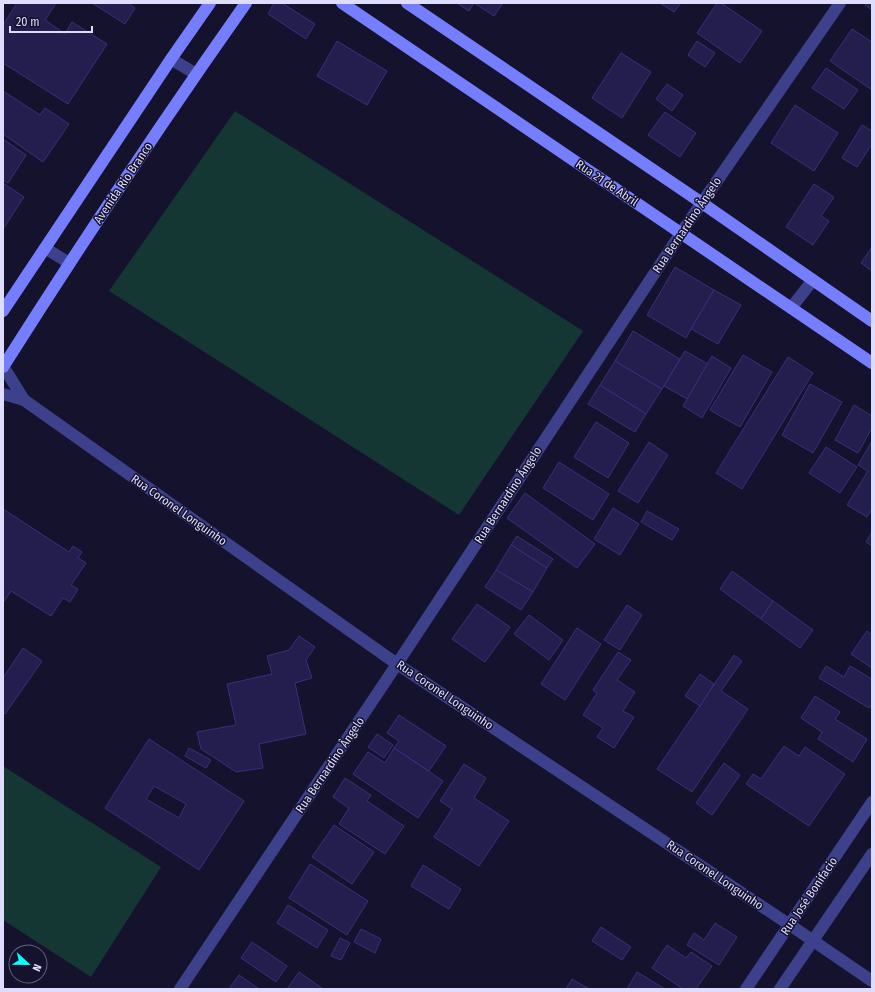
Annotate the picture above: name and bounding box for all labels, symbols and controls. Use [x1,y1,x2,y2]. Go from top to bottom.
scale bar [10,8,92,34]
text: 20 m [16,15,40,29]
street label: Avenida Rio Branco [91,140,155,226]
street label: Rua 21 de Abril [573,157,641,209]
street label: Rua Bernardino Ângelo [649,174,724,276]
street label: Rua Bernardino Ângelo [471,443,545,546]
street label: Rua Coronel Longuinho [128,472,230,548]
street label: Rua Coronel Longuinho [394,657,496,733]
street label: Rua Bernardino Ângelo [292,714,367,816]
street label: Rua Coronel Longuinho [664,837,766,913]
street label: Rua José Bonifacio [778,854,840,938]
north arrow [8,944,48,984]
text: N [30,962,44,973]

